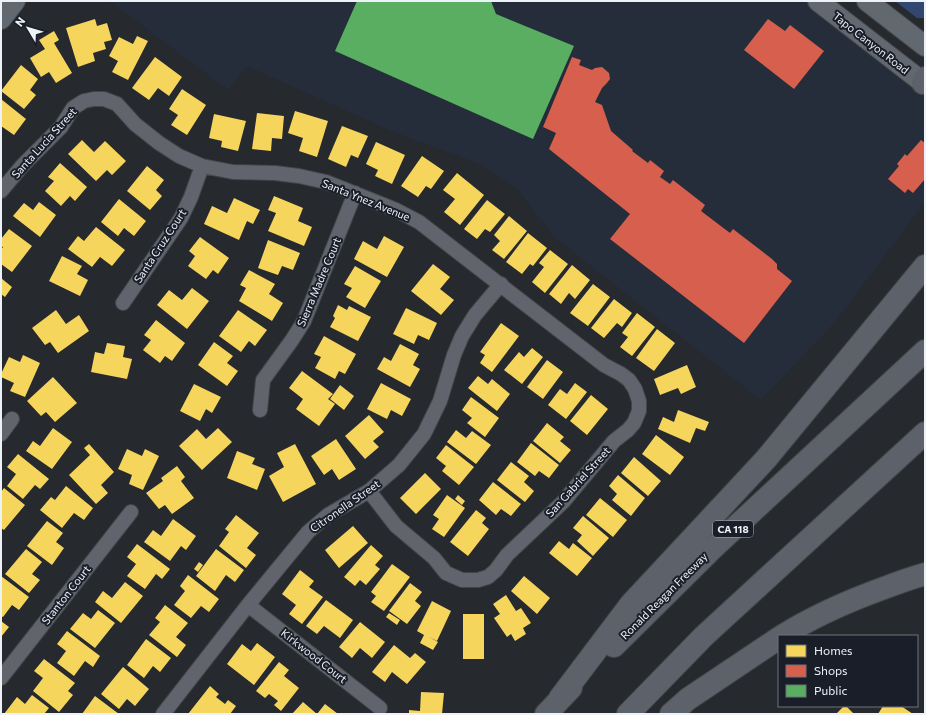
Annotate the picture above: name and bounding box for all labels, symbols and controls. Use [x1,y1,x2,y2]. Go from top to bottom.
north arrow [8,8,48,48]
street label: Tapo Canyon Road [831,9,912,76]
text: N [12,14,27,29]
street label: Santa Lucia Street [9,104,79,181]
street label: Santa Ynez Avenue [320,176,412,223]
street label: Santa Cruz Court [131,206,189,285]
street label: Sierra Madre Court [294,235,343,328]
street label: San Gabriel Street [543,444,613,519]
street label: Citronella Street [307,476,383,535]
road number: CA 118 [713,521,753,537]
street label: Ronald Reagan Freeway [618,549,710,642]
street label: Stanton Court [38,562,93,627]
street label: Kirkwood Court [279,626,350,686]
legend [778,635,918,707]
text: Homes [814,643,852,657]
text: Shops [814,663,848,677]
text: Public [814,683,847,697]

